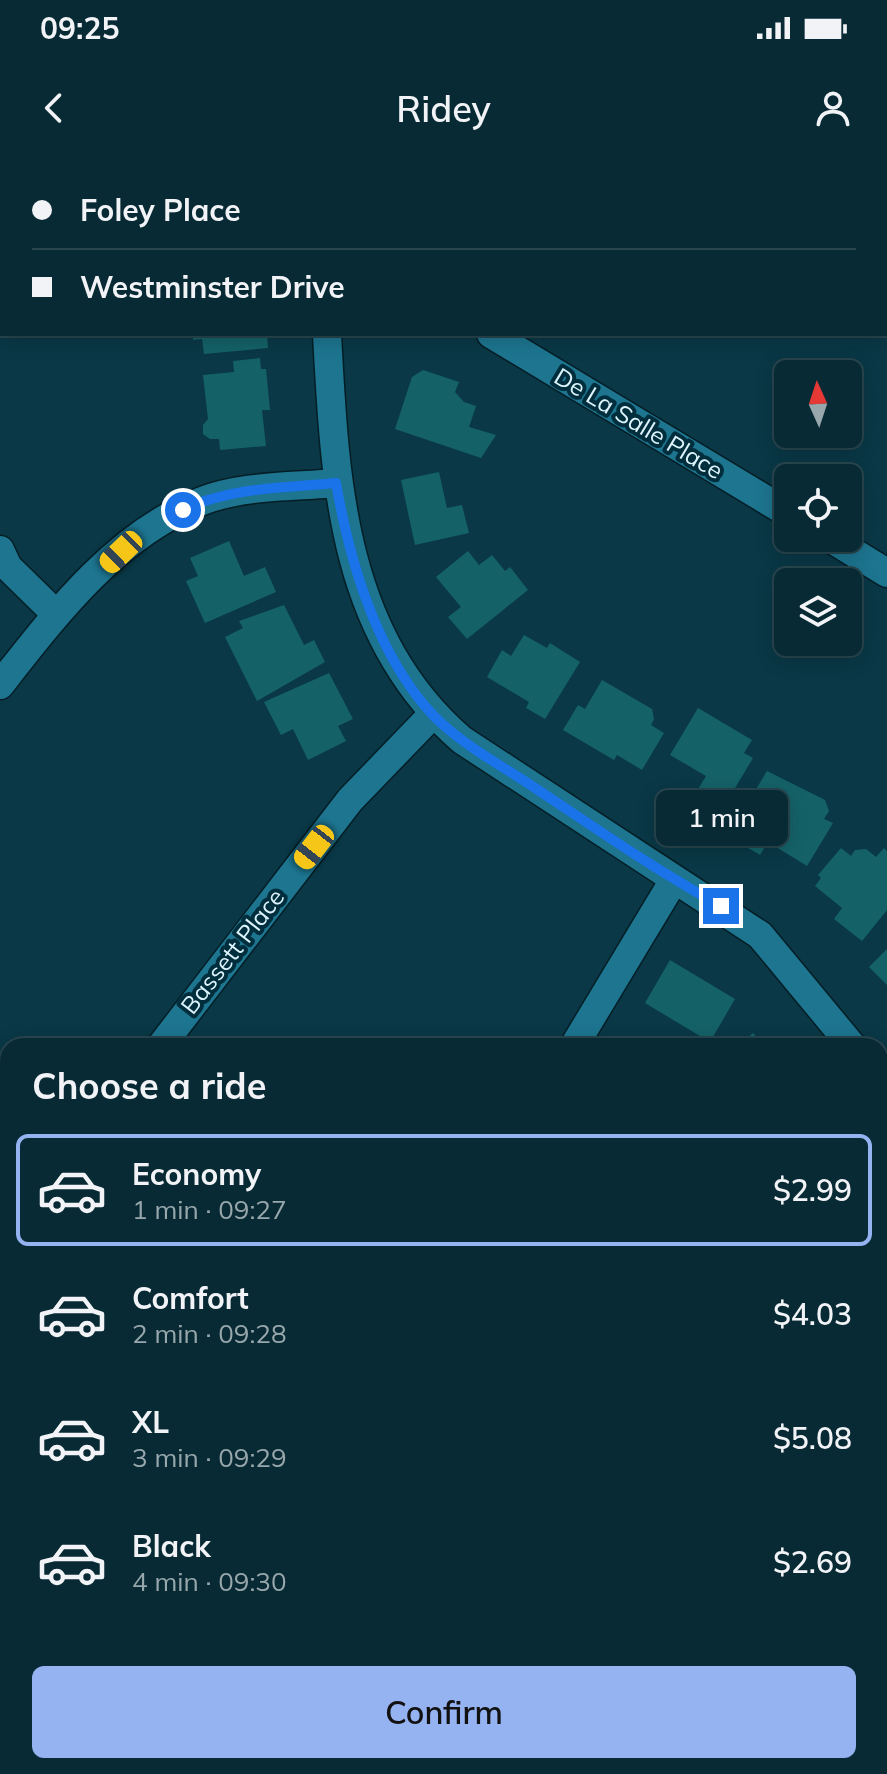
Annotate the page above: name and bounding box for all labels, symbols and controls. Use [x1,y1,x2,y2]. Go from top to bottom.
text: 09:25 [40,9,119,47]
icon: back [32,86,76,130]
text: Ridey [396,86,491,131]
icon: person [811,86,855,130]
text: Foley Place [80,191,241,229]
text: Westminster Drive [80,268,345,306]
north arrow [774,360,862,448]
map controls [774,360,862,656]
street label: De La Salle Place [549,361,729,485]
button: locate [774,464,862,552]
route start [165,492,201,528]
car [95,527,147,577]
button: layers [774,568,862,656]
callout: 1 min [655,790,787,846]
text: 1 min [688,801,756,834]
car [290,821,338,873]
street label: Bassett Place [174,882,290,1020]
route end [703,888,739,924]
text: Choose a ride [32,1063,266,1108]
icon: car [36,1154,108,1226]
text: Economy [132,1155,261,1193]
text: $2.99 [773,1171,852,1209]
text: 1 min · 09:27 [132,1193,287,1226]
icon: car [36,1278,108,1350]
text: Comfort [132,1279,249,1317]
text: $4.03 [773,1295,852,1333]
text: 2 min · 09:28 [132,1317,287,1350]
icon: car [36,1402,108,1474]
text: XL [132,1403,169,1441]
text: $5.08 [773,1419,852,1457]
text: 3 min · 09:29 [132,1441,287,1474]
icon: car [36,1526,108,1598]
text: Black [132,1527,211,1565]
text: $2.69 [773,1543,852,1581]
text: 4 min · 09:30 [132,1565,287,1598]
button: Confirm [32,1666,856,1758]

